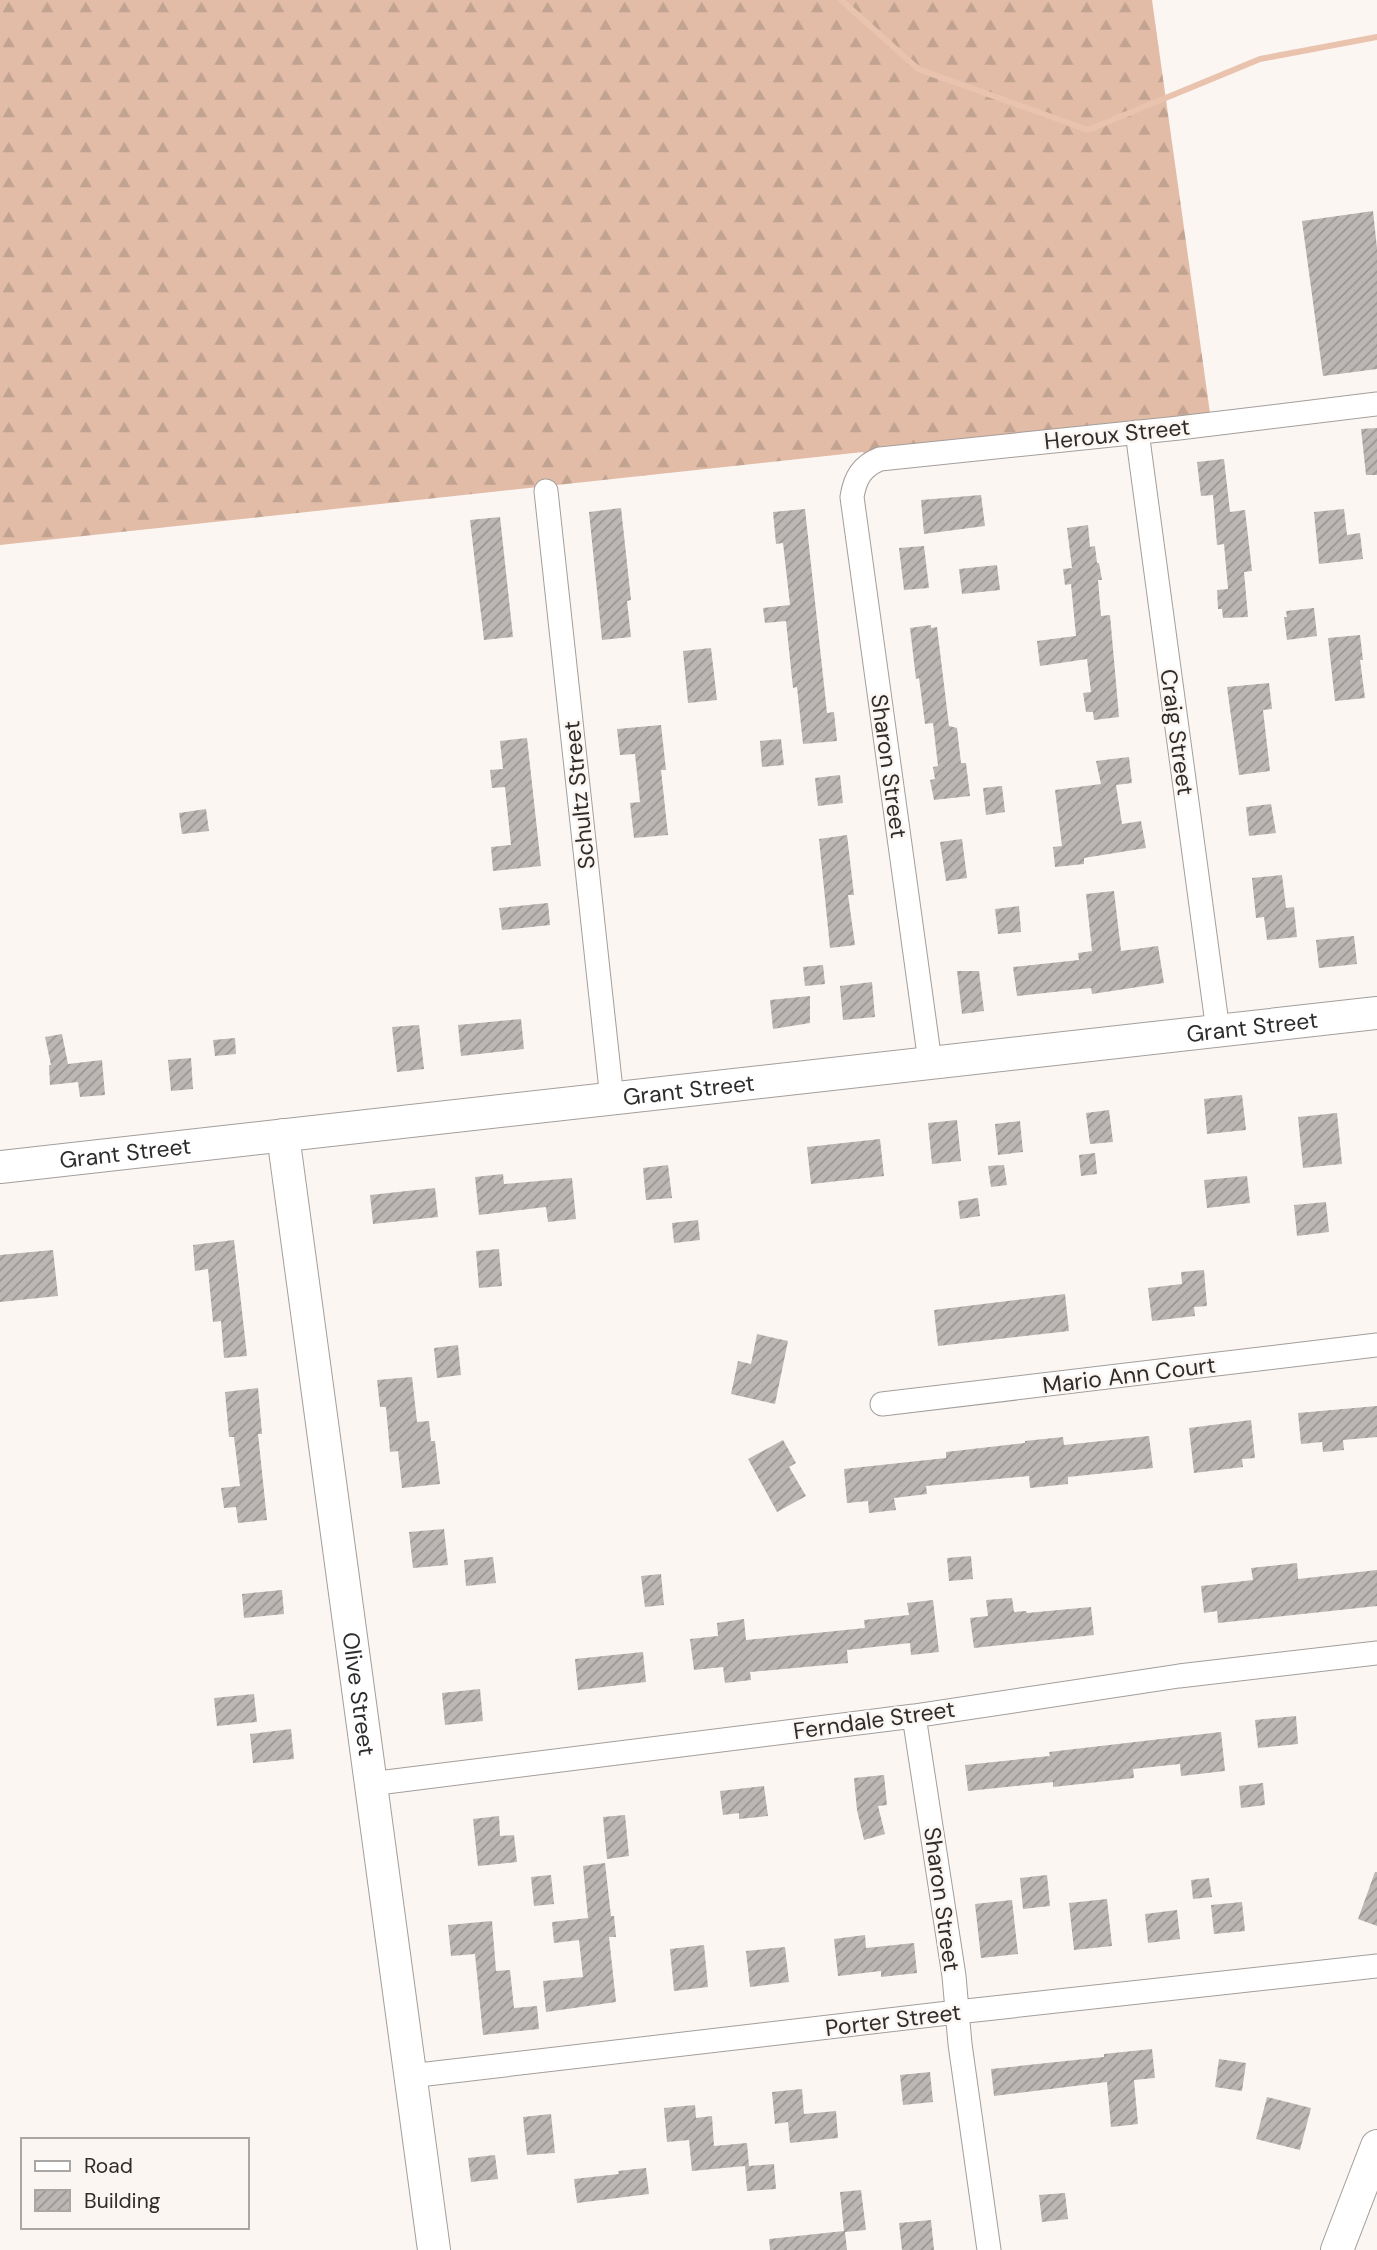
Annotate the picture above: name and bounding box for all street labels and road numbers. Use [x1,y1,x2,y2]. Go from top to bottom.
street label: Heroux Street [1043,411,1191,457]
street label: Craig Street [1153,667,1201,797]
street label: Sharon Street [864,692,914,840]
street label: Schultz Street [556,719,602,871]
street label: Grant Street [1185,1005,1319,1049]
street label: Grant Street [621,1068,756,1112]
street label: Grant Street [58,1131,193,1175]
street label: Mario Ann Court [1041,1349,1217,1401]
street label: Olive Street [335,1630,382,1758]
street label: Ferndale Street [791,1694,957,1746]
street label: Sharon Street [917,1825,967,1973]
street label: Porter Street [823,1997,963,2043]

